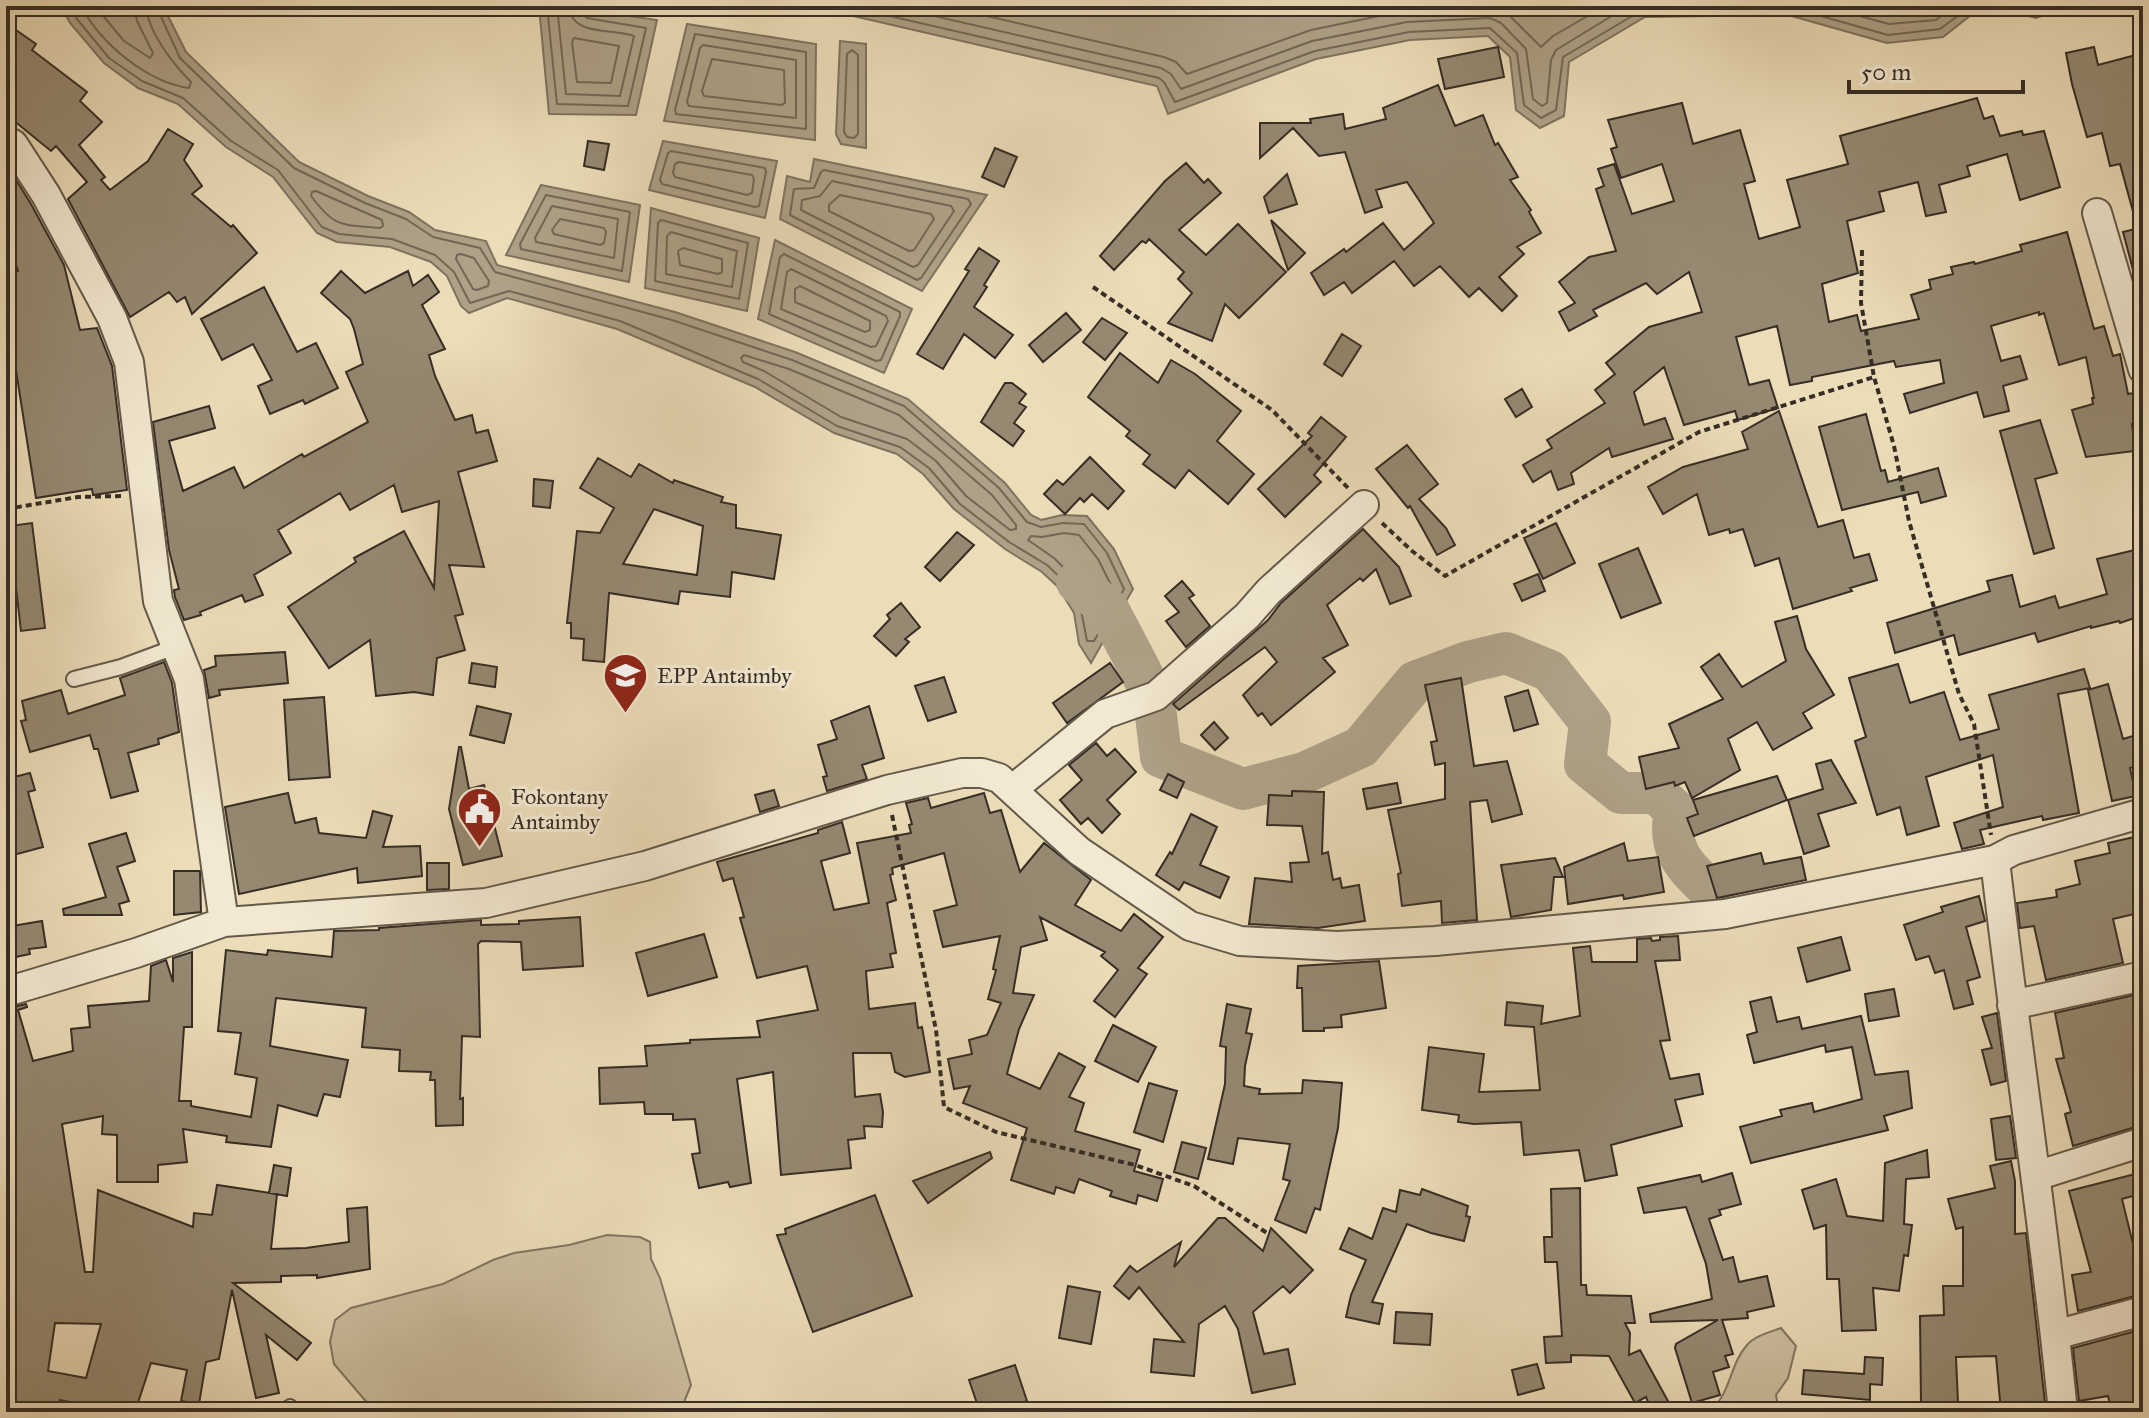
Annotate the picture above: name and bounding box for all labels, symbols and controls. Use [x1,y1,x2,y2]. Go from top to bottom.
scale bar [1849,44,2023,94]
text: 50 m [1861,57,1911,87]
school or university icon: EPP Antaimby [602,651,650,714]
place label: EPP Antaimby [657,662,792,689]
place label: Fokontany Antaimby [510,783,609,835]
public building icon: Fokontany Antaimby [456,785,504,848]

